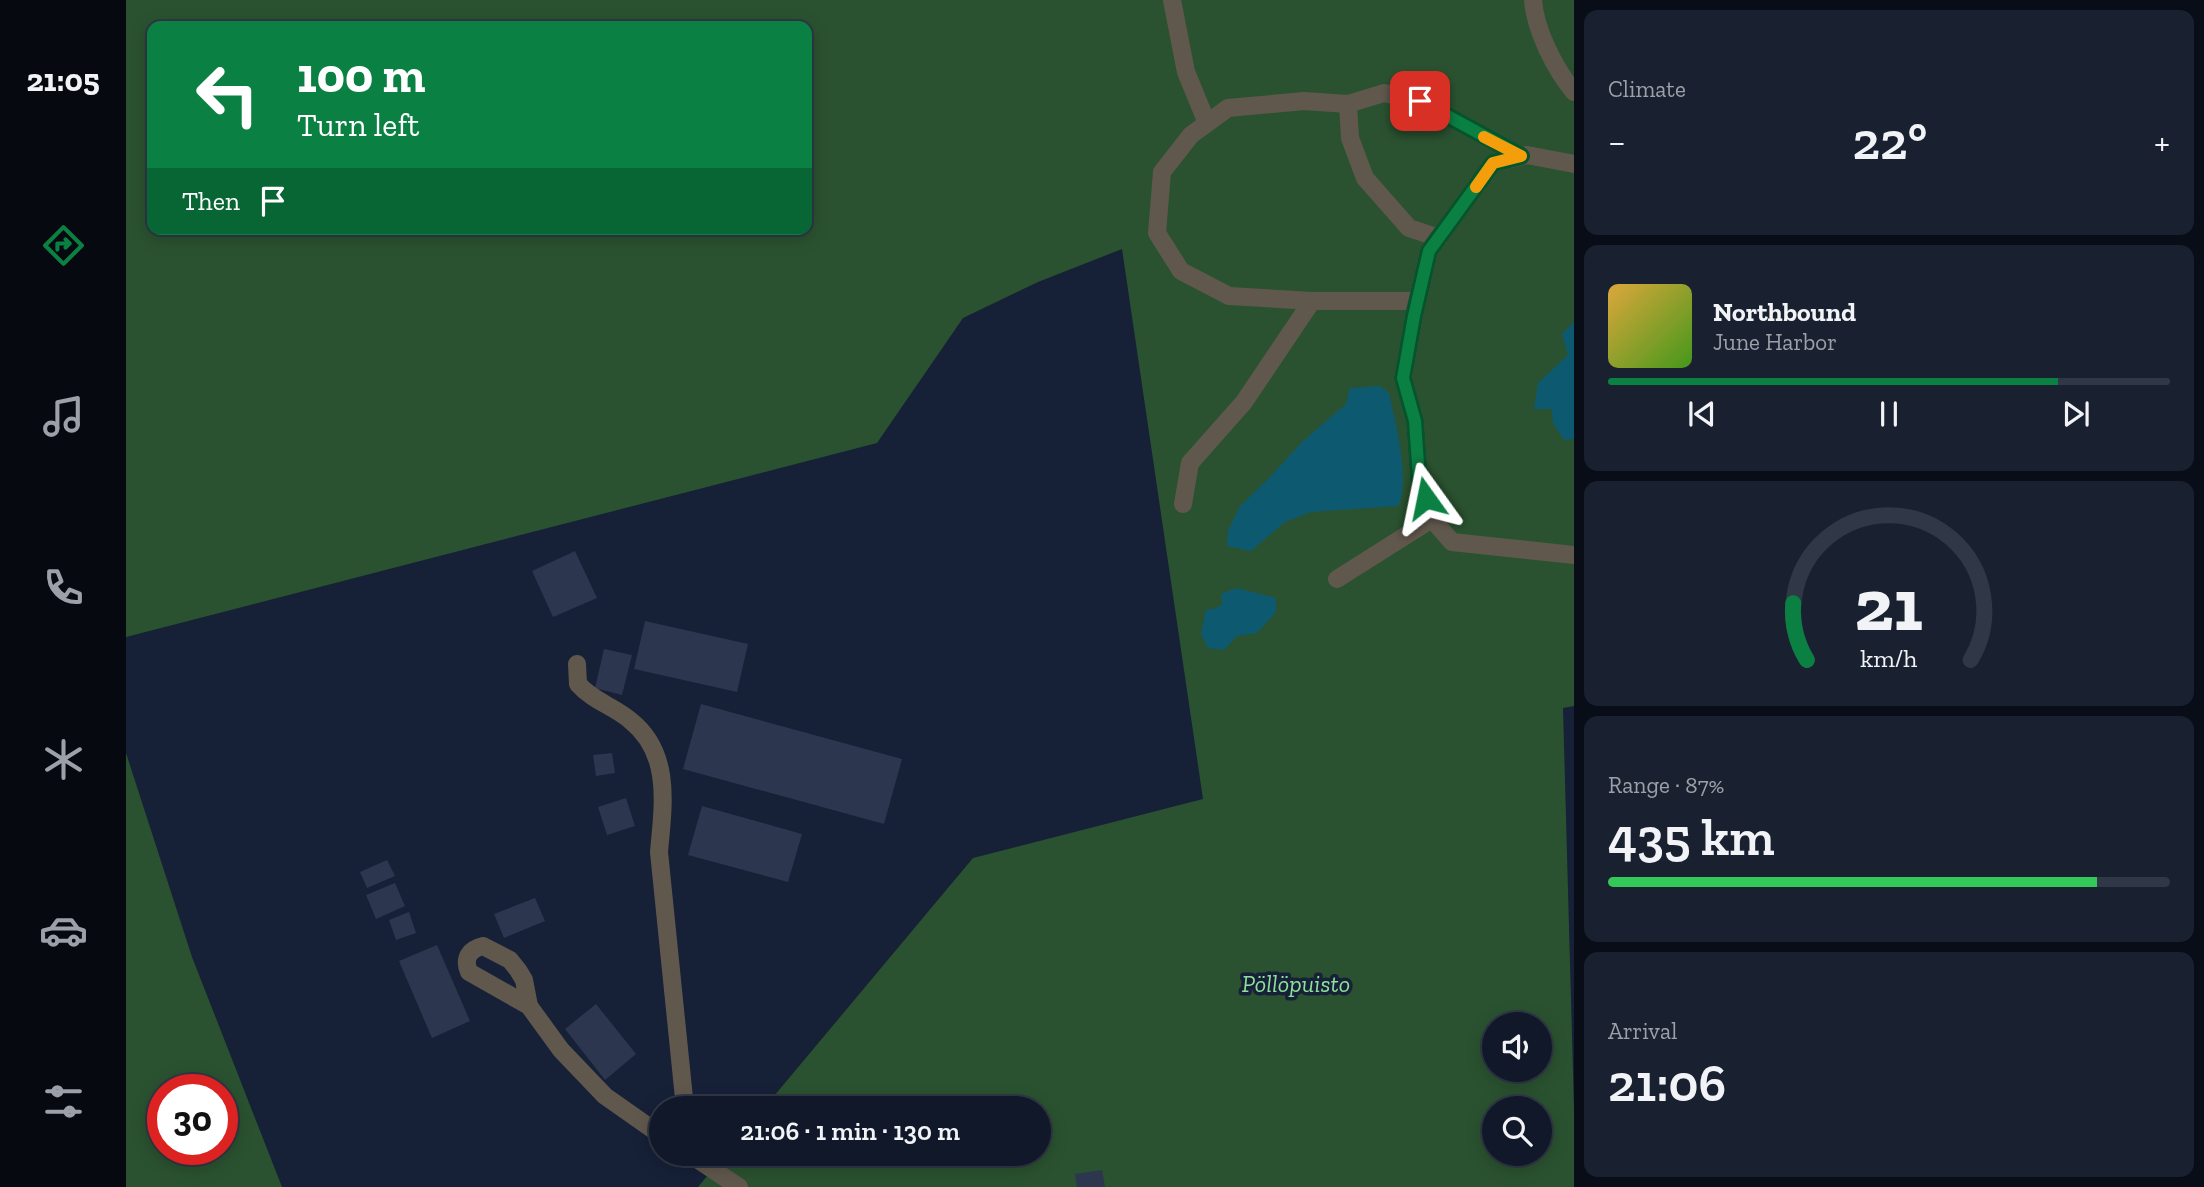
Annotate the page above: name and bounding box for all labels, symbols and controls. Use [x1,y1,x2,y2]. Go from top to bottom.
text: 100 m [297,46,425,105]
icon: left [182,49,273,140]
text: 21:05 [26,61,100,99]
pin [1390,71,1450,131]
text: Climate [1608,75,1686,103]
icon: arrive [1401,82,1439,120]
text: Turn left [297,106,419,144]
text: 22° [1853,110,1927,172]
text: − [1608,119,1626,165]
text: + [2154,119,2170,165]
icon: arrive [254,182,292,220]
text: Then [182,185,240,217]
icon: directions [39,221,88,270]
text: Northbound [1713,296,1856,328]
text: June Harbor [1713,328,1837,356]
icon: music [39,392,88,441]
icon: previous [1683,395,1721,433]
icon: pause [1870,395,1908,433]
icon: next [2057,395,2095,433]
position arrow [1389,461,1463,535]
text: 21 [1855,561,1923,649]
icon: phone [39,563,88,612]
text: km/h [1860,642,1918,672]
icon: climate [39,735,88,784]
text: Range · 87% [1608,771,1724,799]
text: 435 km [1608,806,1775,868]
icon: car [39,906,88,955]
park label: Pöllöpuisto [1242,969,1350,998]
map controls [1482,1012,1552,1166]
button: sound [1482,1012,1552,1082]
text: Arrival [1608,1017,1677,1045]
text: 21:06 [1608,1052,1726,1114]
speed limit sign: 30 [147,1074,238,1165]
icon: filters [39,1077,88,1126]
button: search [1482,1096,1552,1166]
text: 21:06 · 1 min · 130 m [740,1115,960,1147]

